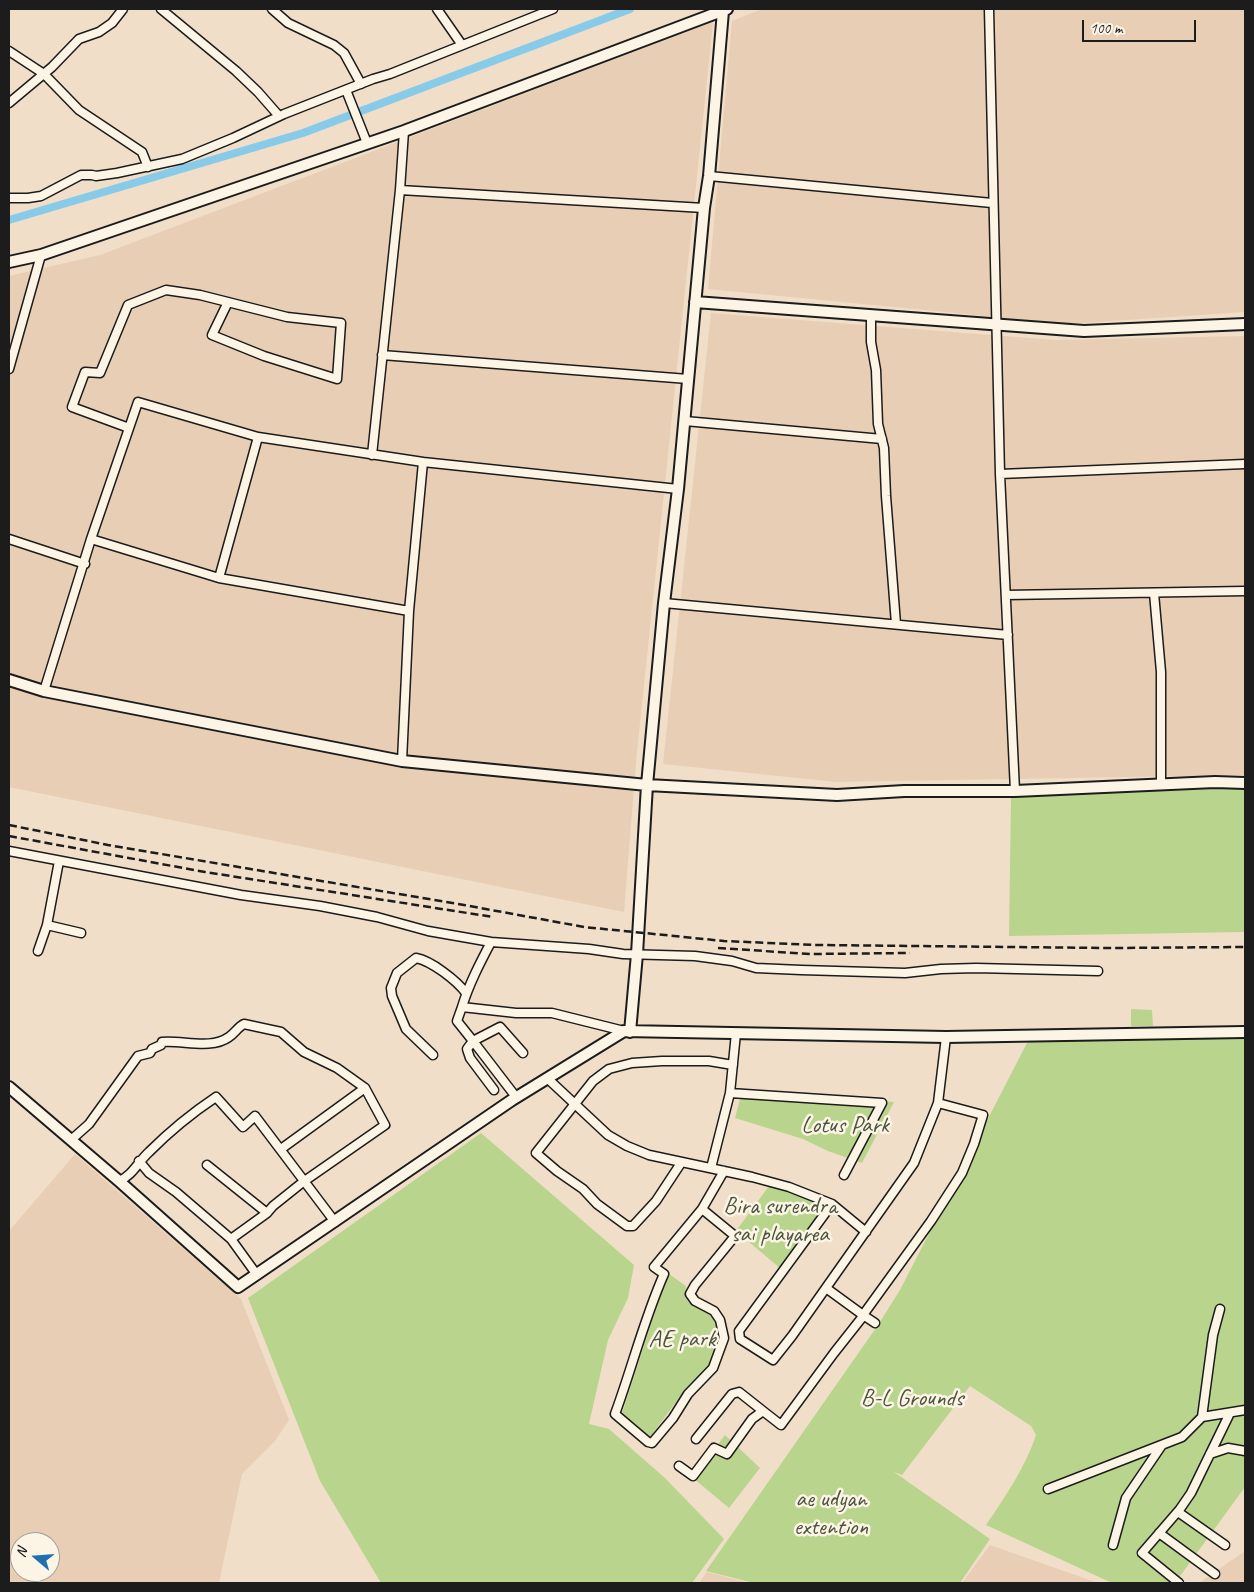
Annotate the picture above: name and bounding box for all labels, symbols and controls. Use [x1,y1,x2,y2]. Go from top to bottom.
scale bar [1084,10,1198,42]
text: 100 m [1090,19,1122,38]
park label: Lotus Park [801,1112,889,1140]
park label: Bira surendra sai playarea [723,1193,837,1249]
park label: AE park [648,1326,716,1354]
park label: B-L Grounds [861,1385,963,1413]
park label: ae udyan extention [794,1486,868,1542]
north arrow [10,1532,60,1582]
text: N [12,1546,31,1559]

